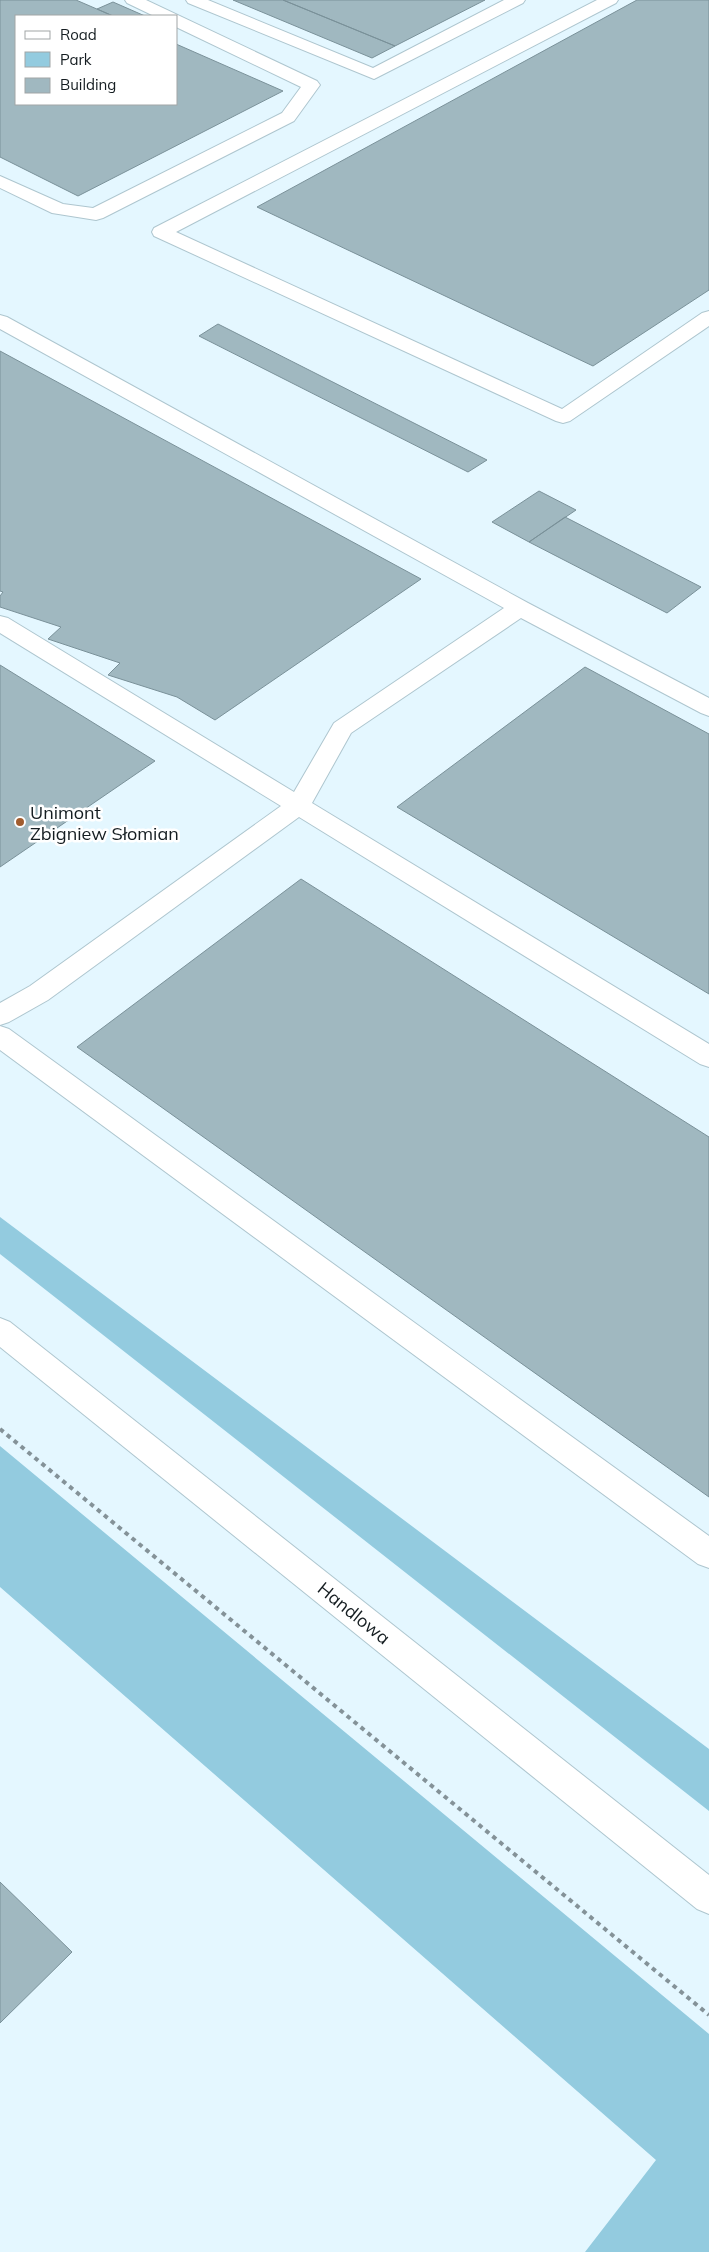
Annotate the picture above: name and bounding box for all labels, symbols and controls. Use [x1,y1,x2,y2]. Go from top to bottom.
legend [15,15,178,105]
text: Road [60,25,97,44]
text: Park [60,50,92,69]
text: Building [60,75,116,94]
place label: Unimont Zbigniew Słomian [30,801,179,845]
marker: Unimont Zbigniew Słomian [14,816,26,828]
street label: Handlowa [313,1577,395,1649]

